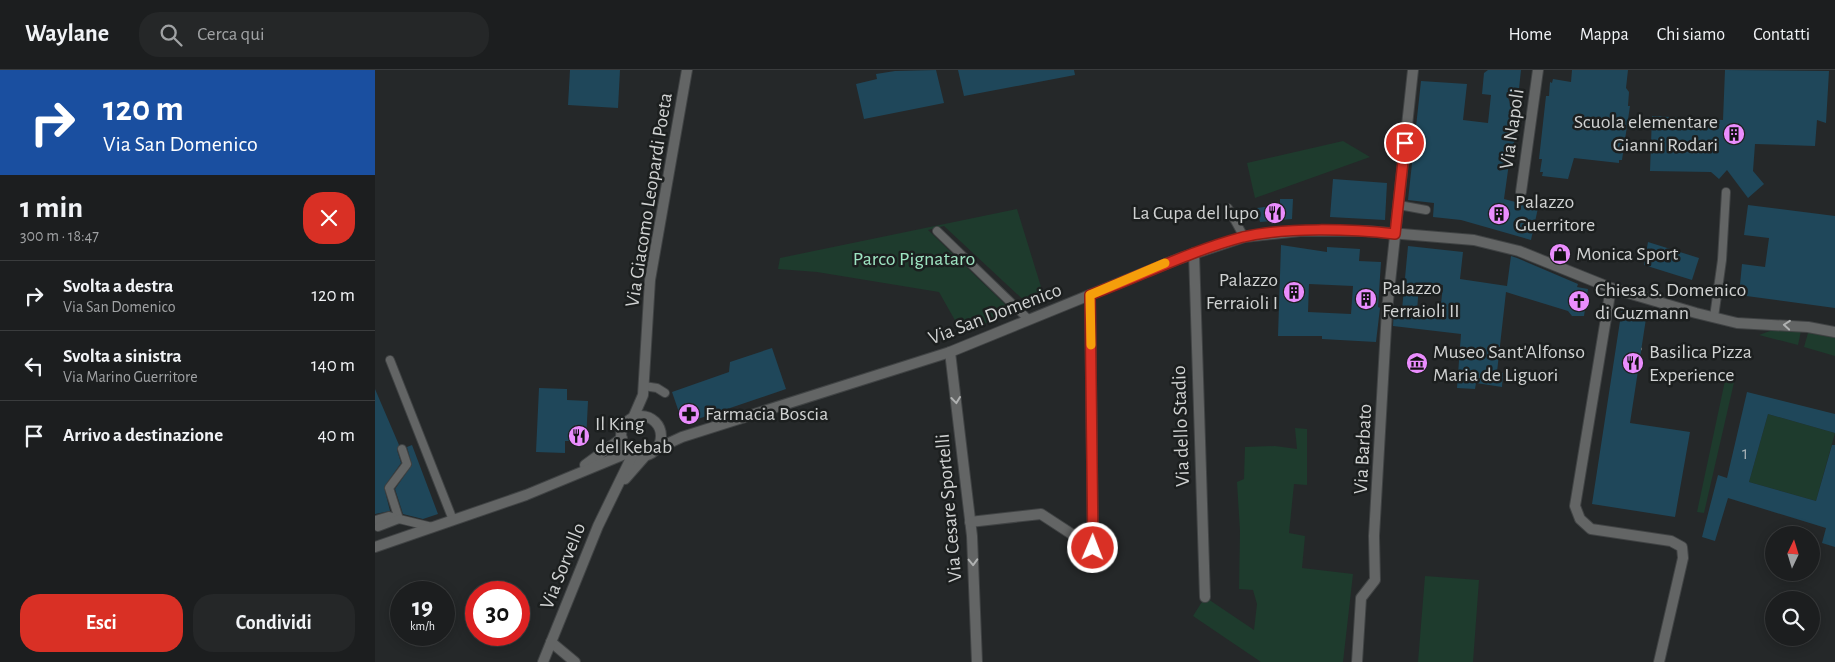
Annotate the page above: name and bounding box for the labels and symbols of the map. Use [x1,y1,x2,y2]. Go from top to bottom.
street label: Via Napoli [1496,88,1528,170]
street label: Via Giacomo Leopardi Poeta [622,91,676,309]
place label: Scuola elementare Gianni Rodari [1574,112,1718,155]
pin [1384,122,1426,164]
building icon: Scuola elementare Gianni Rodari [1722,122,1746,146]
place label: Palazzo Guerritore [1515,192,1595,235]
restaurant icon: La Cupa del lupo [1263,201,1287,225]
building icon: Palazzo Guerritore [1487,202,1511,226]
place label: La Cupa del lupo [1132,203,1259,223]
shop icon: Monica Sport [1548,242,1572,266]
place label: Monica Sport [1576,244,1679,264]
park label: Parco Pignataro [853,249,975,269]
place label: Palazzo Ferraioli I [1206,270,1278,313]
place label: Palazzo Ferraioli II [1382,278,1460,321]
street label: Via San Domenico [926,279,1064,349]
building icon: Palazzo Ferraioli I [1282,280,1306,304]
place label: Chiesa S. Domenico di Guzmann [1595,280,1746,323]
building icon: Palazzo Ferraioli II [1354,287,1378,311]
church icon: Chiesa S. Domenico di Guzmann [1567,289,1591,313]
one-way arrow [1782,320,1790,331]
place label: Museo Sant'Alfonso Maria de Liguori [1433,342,1585,385]
place label: Basilica Pizza Experience [1649,342,1752,385]
museum icon: Museo Sant'Alfonso Maria de Liguori [1405,351,1429,375]
restaurant icon: Basilica Pizza Experience [1621,351,1645,375]
street label: Via dello Stadio [1169,365,1193,487]
one-way arrow [950,396,961,404]
pharmacy icon: Farmacia Boscia [677,402,701,426]
street label: Via Barbato [1351,403,1375,495]
place label: Farmacia Boscia [705,404,828,424]
place label: Il King del Kebab [595,414,672,457]
restaurant icon: Il King del Kebab [567,424,591,448]
street label: Via Cesare Sportelli [933,433,965,583]
house number: 1 [1742,445,1748,463]
street label: Via Sorvello [537,520,589,612]
position arrow [1066,521,1118,573]
north arrow [1765,526,1820,581]
one-way arrow [968,558,979,566]
speed limit sign: 30 [465,581,530,646]

